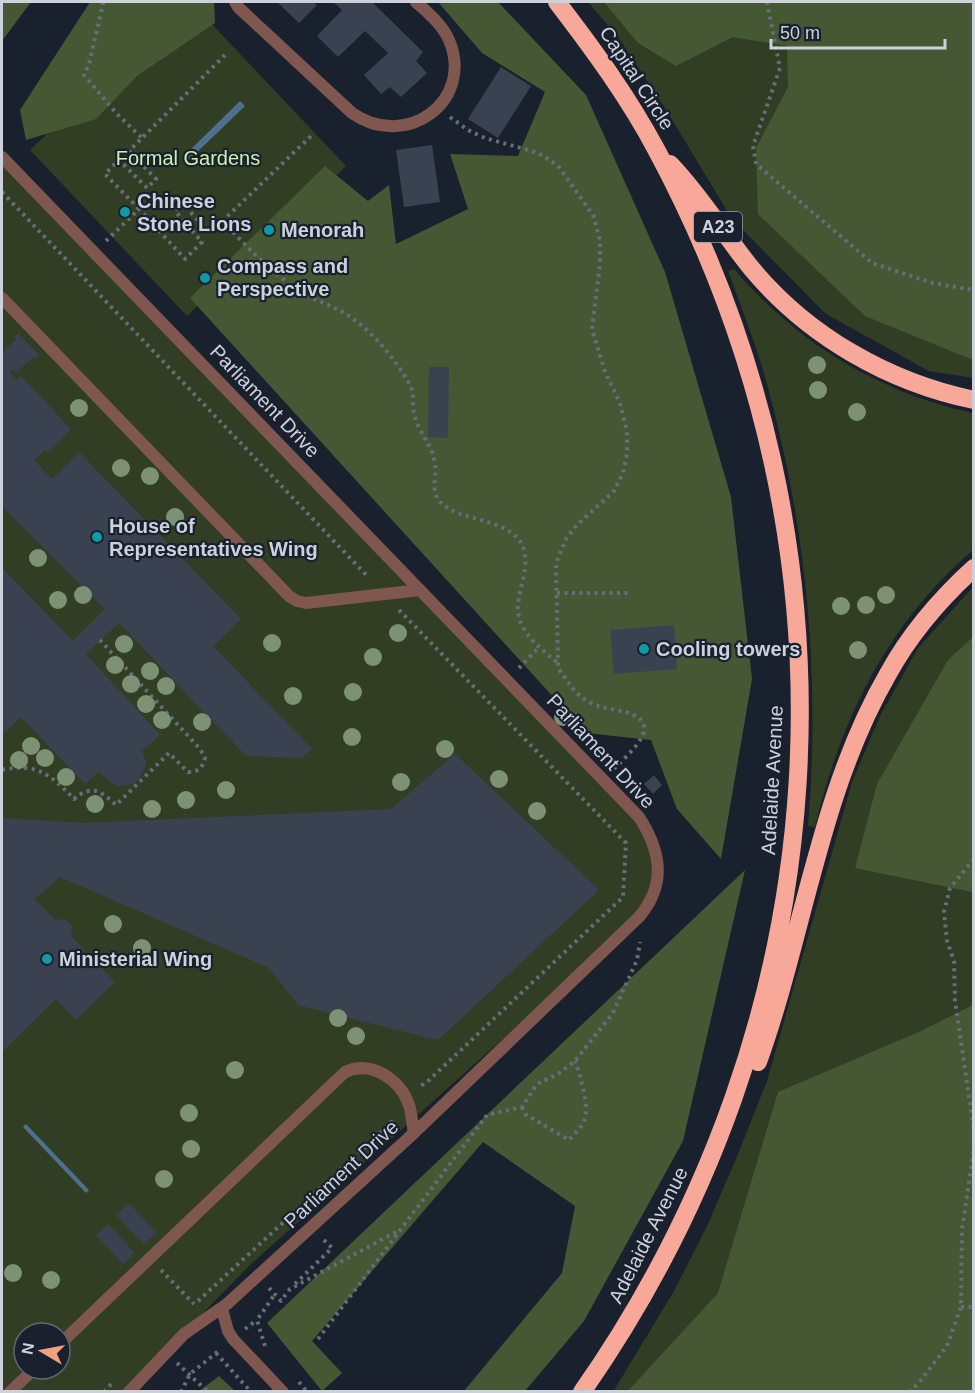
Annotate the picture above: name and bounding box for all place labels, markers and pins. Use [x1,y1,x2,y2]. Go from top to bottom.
place label: Chinese Stone Lions [137,190,251,235]
marker: Chinese Stone Lions [118,205,132,219]
place label: Menorah [281,219,364,241]
marker: Menorah [262,223,276,237]
place label: Compass and Perspective [217,255,348,300]
marker: Compass and Perspective [198,271,212,285]
place label: House of Representatives Wing [109,515,318,560]
marker: House of Representatives Wing [90,530,104,544]
place label: Cooling towers [656,638,800,660]
marker: Cooling towers [637,642,651,656]
place label: Ministerial Wing [59,948,212,970]
marker: Ministerial Wing [40,952,54,966]

